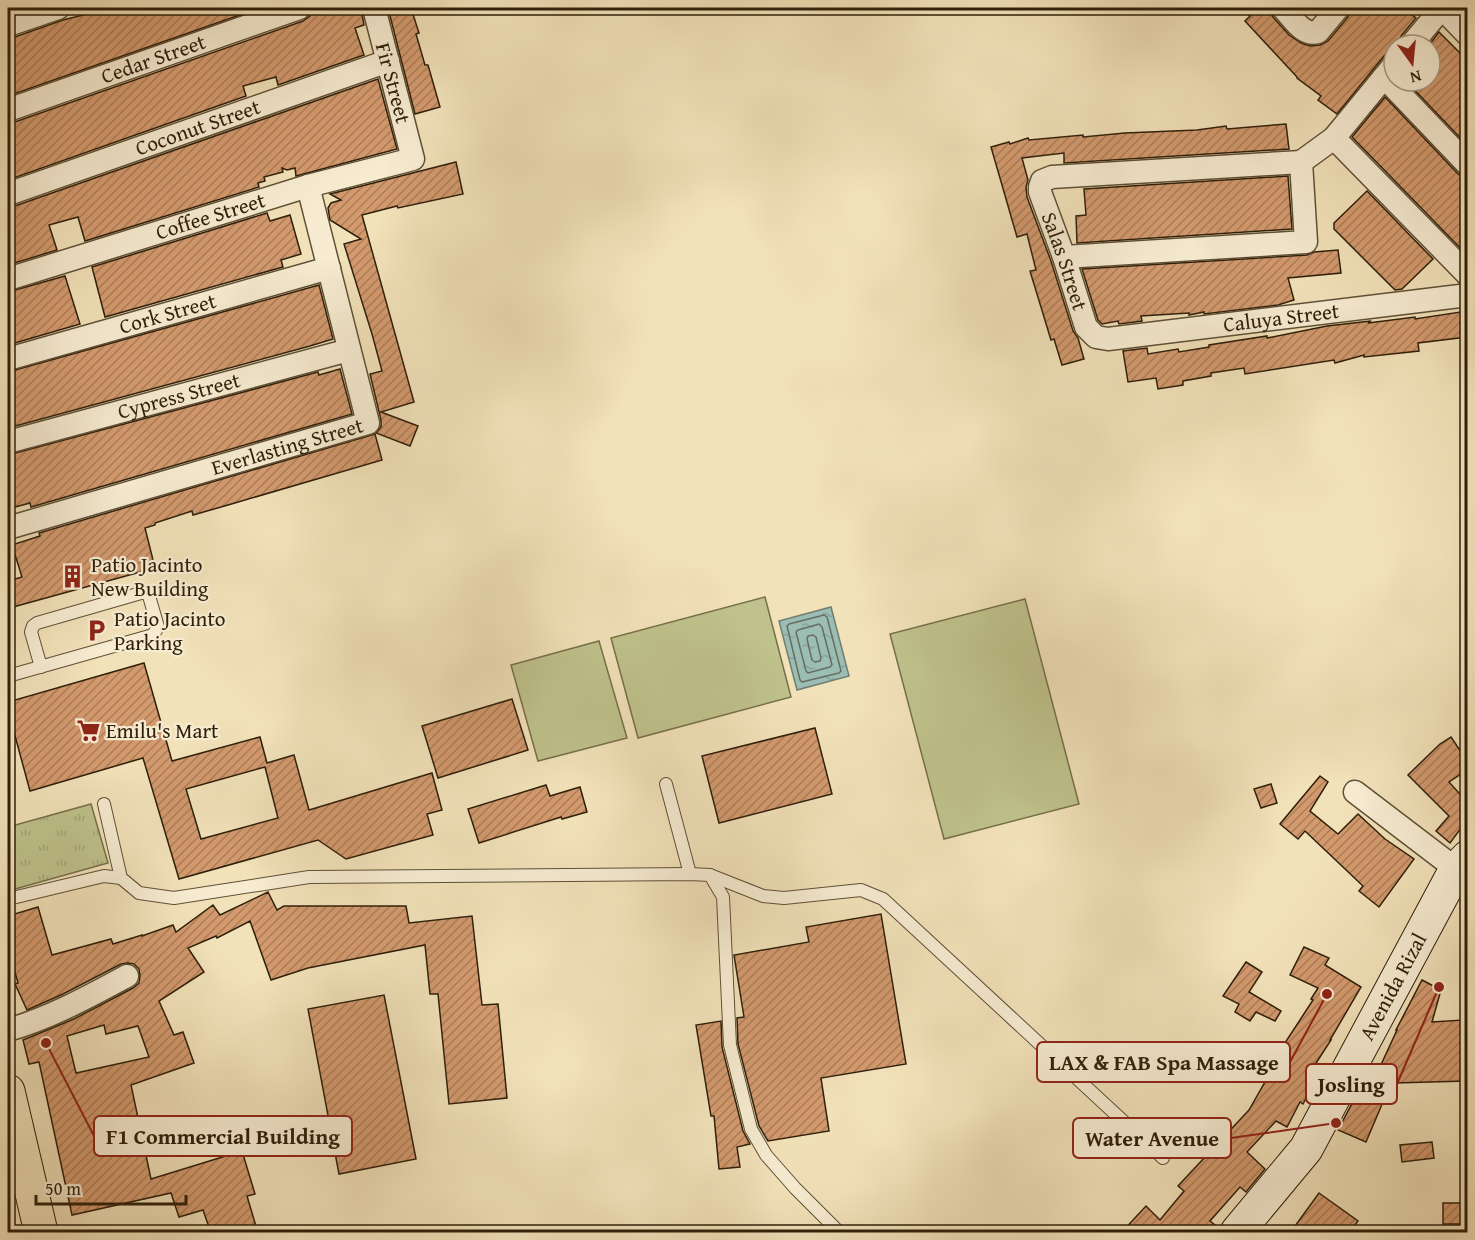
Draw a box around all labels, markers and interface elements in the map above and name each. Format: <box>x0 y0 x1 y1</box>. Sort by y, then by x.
street label: Cedar Street <box>97 26 210 91</box>
north arrow <box>1382 33 1442 93</box>
street label: Fir Street <box>368 39 419 127</box>
text: N <box>1407 65 1424 91</box>
street label: Coconut Street <box>131 91 265 163</box>
street label: Coffee Street <box>152 184 270 247</box>
street label: Salas Street <box>1034 207 1096 315</box>
street label: Cork Street <box>116 285 220 342</box>
street label: Caluya Street <box>1221 295 1341 340</box>
street label: Cypress Street <box>114 364 244 427</box>
street label: Everlasting Street <box>208 409 367 483</box>
place label: Patio Jacinto New Building <box>91 549 209 604</box>
building icon: Patio Jacinto New Building <box>60 564 86 590</box>
place label: Patio Jacinto Parking <box>114 603 226 658</box>
parking icon: Patio Jacinto Parking <box>83 618 109 644</box>
place label: Emilu's Mart <box>106 715 219 746</box>
supermarket icon: Emilu's Mart <box>75 718 101 744</box>
street label: Avenida Rizal <box>1351 927 1434 1046</box>
callout: LAX & FAB Spa Massage <box>1037 1042 1290 1082</box>
text: LAX & FAB Spa Massage <box>1049 1046 1279 1078</box>
callout: Josling <box>1306 1064 1397 1104</box>
text: Josling <box>1314 1068 1385 1100</box>
callout: F1 Commercial Building <box>94 1116 352 1156</box>
callout: Water Avenue <box>1073 1118 1231 1158</box>
text: F1 Commercial Building <box>106 1120 340 1152</box>
text: Water Avenue <box>1085 1122 1219 1154</box>
scale bar <box>36 1168 186 1206</box>
text: 50 m <box>45 1175 81 1202</box>

